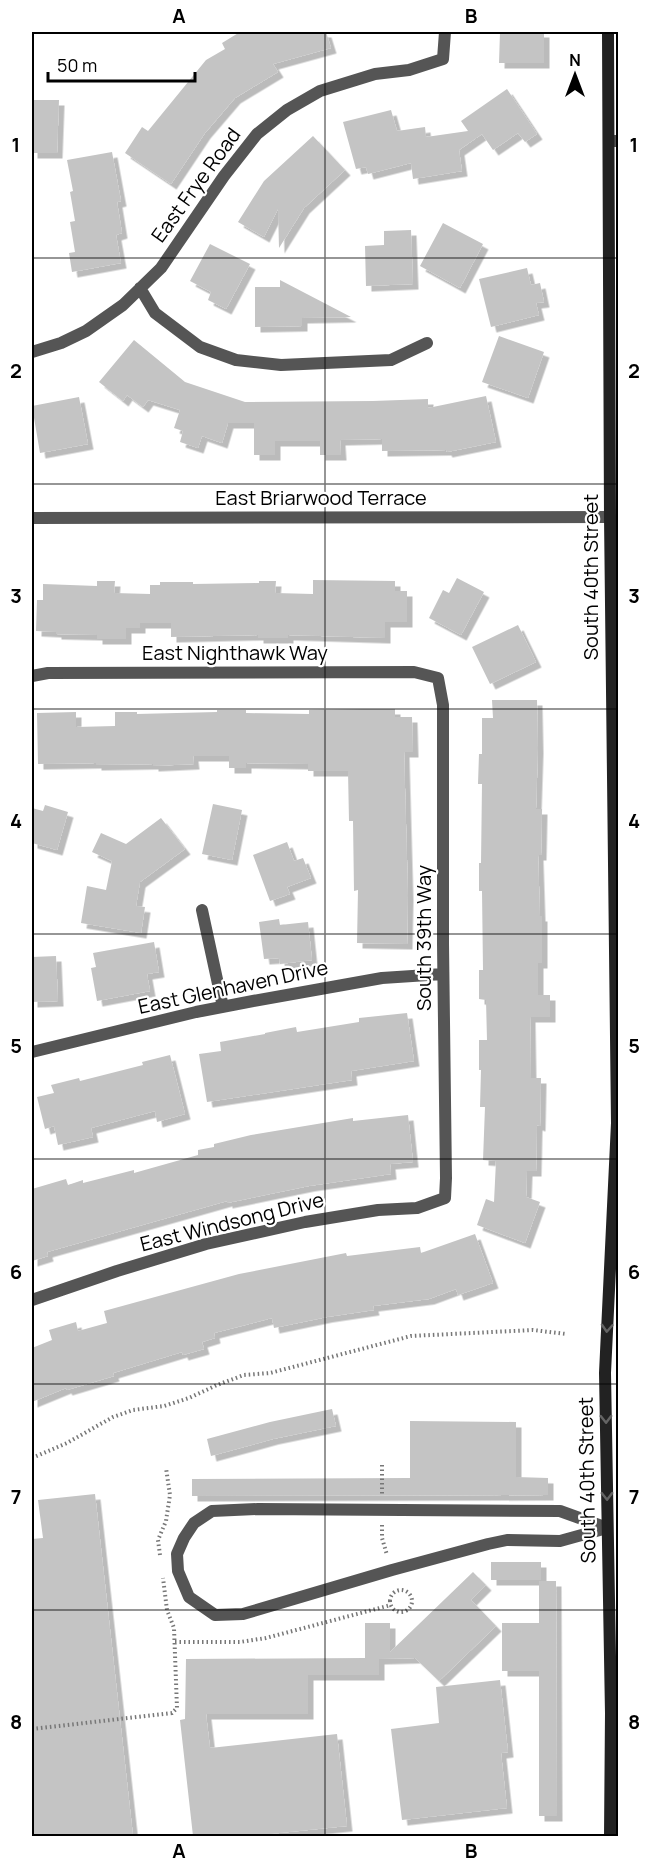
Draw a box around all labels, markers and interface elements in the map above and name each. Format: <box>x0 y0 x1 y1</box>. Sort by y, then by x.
text: A <box>172 2 186 29</box>
text: B <box>465 2 478 29</box>
scale bar <box>48 45 195 83</box>
north arrow <box>545 45 605 105</box>
text: N <box>569 49 581 71</box>
text: 50 m <box>57 53 97 77</box>
street label: East Frye Road <box>145 122 246 247</box>
text: 1 <box>12 131 20 158</box>
text: 1 <box>630 131 638 158</box>
text: 2 <box>10 357 22 384</box>
text: 2 <box>628 357 640 384</box>
street label: East Briarwood Terrace <box>215 484 427 511</box>
street label: South 40th Street <box>577 494 604 660</box>
text: 3 <box>10 582 22 609</box>
text: 3 <box>628 582 640 609</box>
street label: East Nighthawk Way <box>142 639 328 666</box>
text: 4 <box>10 807 22 834</box>
text: 4 <box>628 807 640 834</box>
street label: South 39th Way <box>410 864 437 1011</box>
street label: East Glenhaven Drive <box>135 953 330 1020</box>
text: 5 <box>10 1032 22 1059</box>
text: 5 <box>628 1032 640 1059</box>
street label: East Windsong Drive <box>137 1186 327 1257</box>
text: 6 <box>10 1258 22 1285</box>
text: 6 <box>628 1258 640 1285</box>
one-way arrow <box>601 1323 614 1332</box>
street label: South 40th Street <box>572 1397 601 1564</box>
one-way arrow <box>600 1414 612 1423</box>
text: 7 <box>11 1483 21 1510</box>
text: 7 <box>629 1483 639 1510</box>
one-way arrow <box>601 1492 613 1501</box>
text: 8 <box>10 1708 22 1735</box>
text: 8 <box>628 1708 640 1735</box>
text: A <box>172 1837 186 1864</box>
text: B <box>465 1837 478 1864</box>

